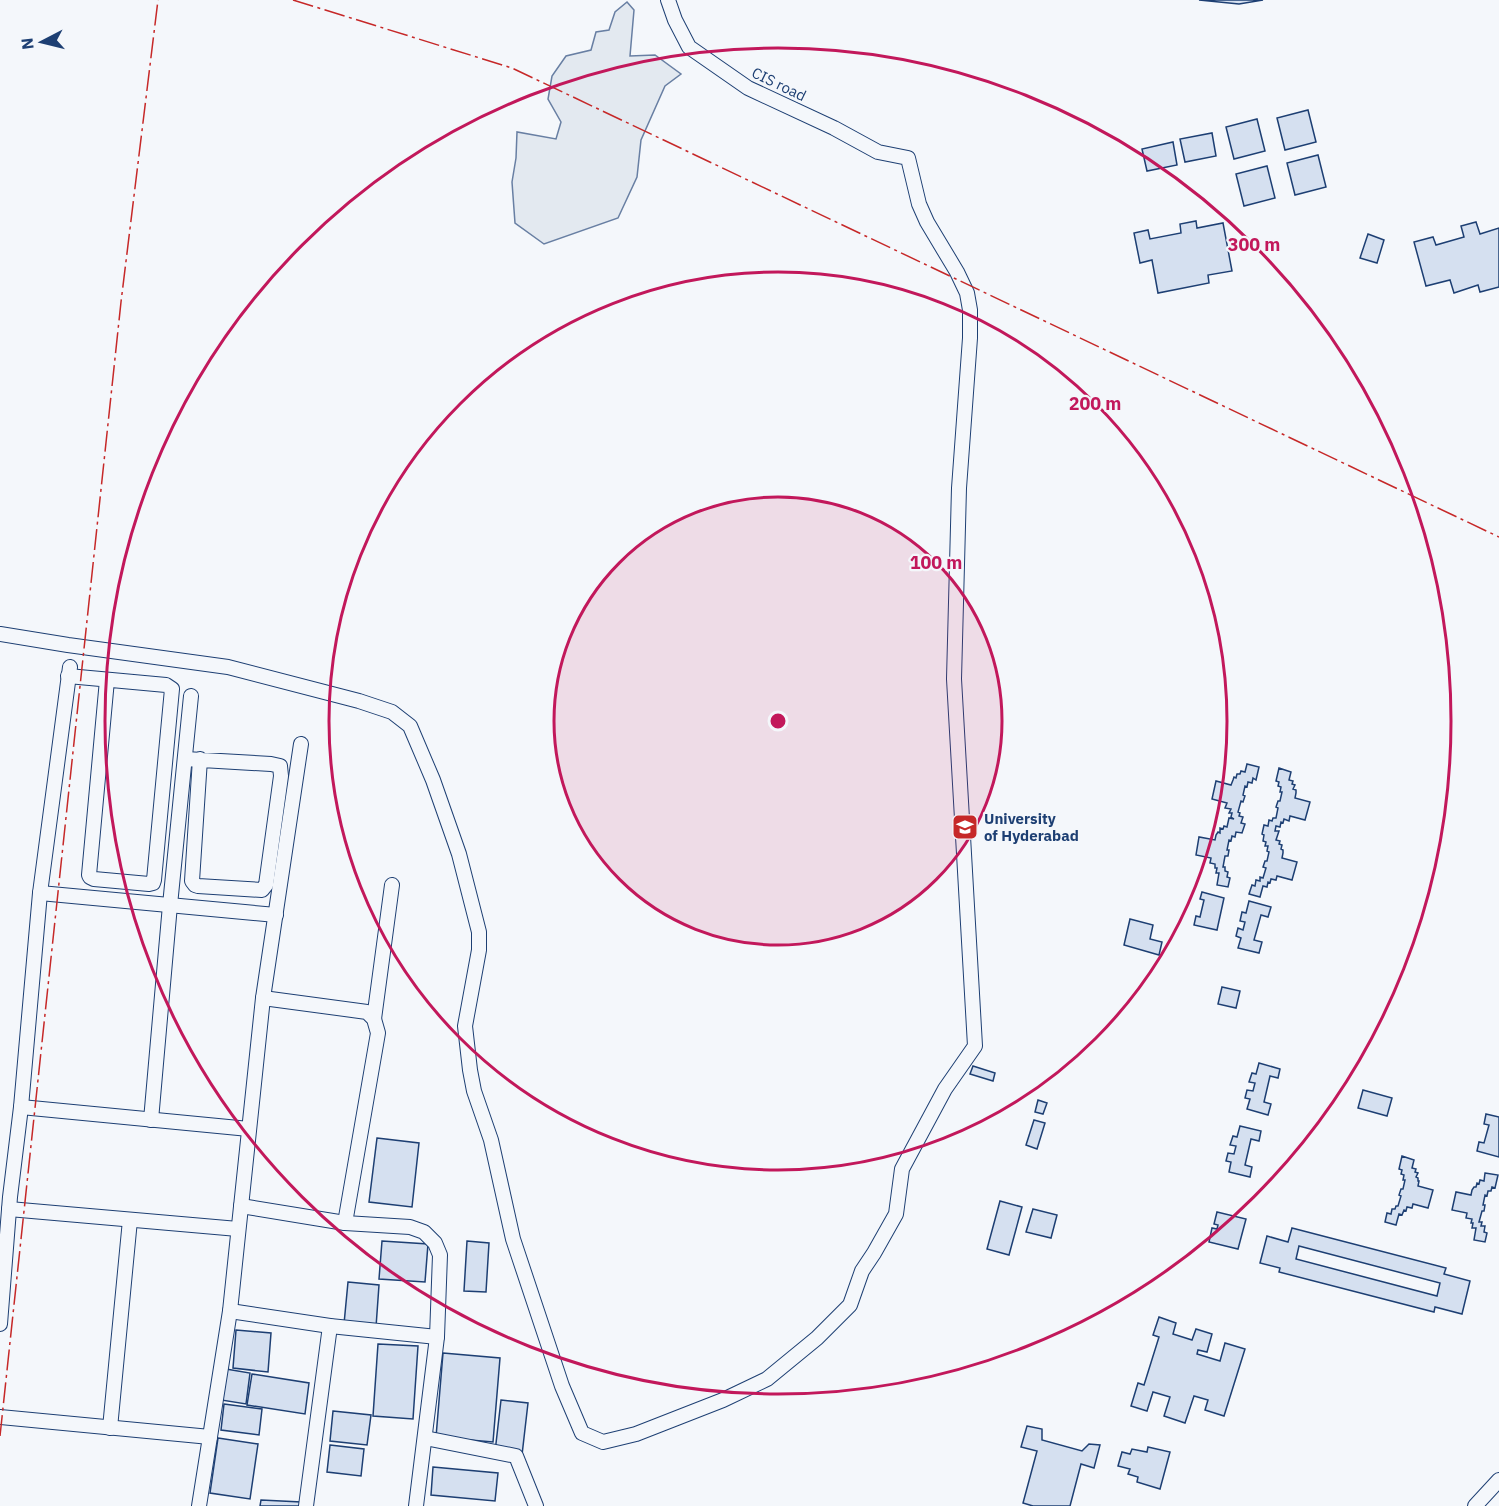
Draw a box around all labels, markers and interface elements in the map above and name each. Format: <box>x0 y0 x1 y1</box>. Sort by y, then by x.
north arrow <box>12 12 72 72</box>
text: N <box>16 37 38 51</box>
street label: CIS road <box>749 63 809 105</box>
text: 300 m <box>1228 233 1280 256</box>
text: 200 m <box>1069 392 1121 415</box>
text: 100 m <box>910 551 962 574</box>
centre of rings <box>768 711 788 731</box>
place label: University of Hyderabad <box>984 809 1079 845</box>
school or university icon: University of Hyderabad <box>950 812 980 842</box>

